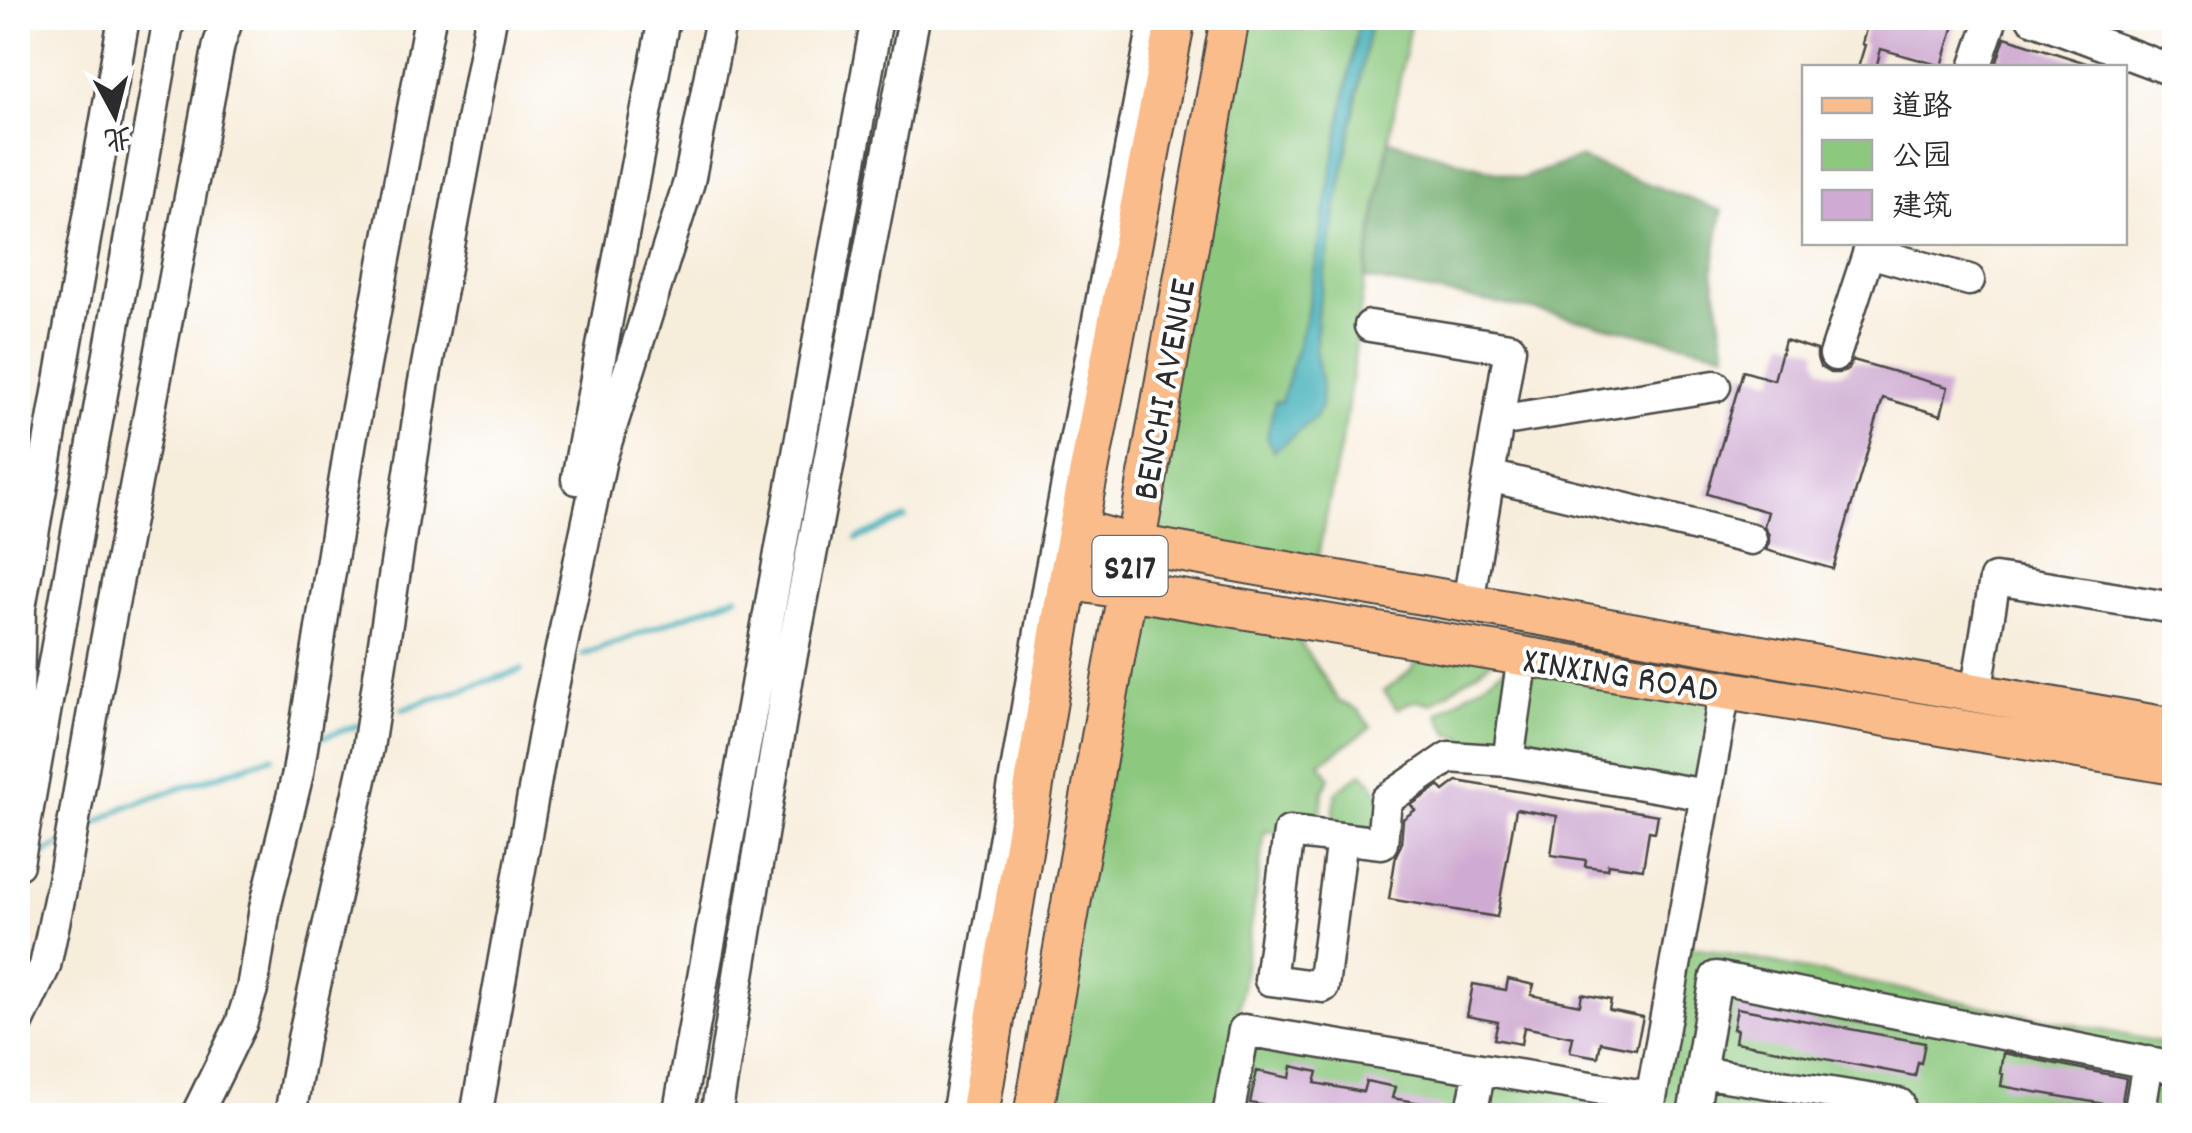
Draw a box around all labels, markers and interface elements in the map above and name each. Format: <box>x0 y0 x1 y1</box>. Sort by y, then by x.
north arrow <box>65 65 165 165</box>
legend <box>1802 65 2127 245</box>
text: 道路 <box>1892 88 1952 131</box>
text: 北 <box>101 113 134 156</box>
text: 公园 <box>1892 138 1952 181</box>
text: 建筑 <box>1892 188 1952 231</box>
street label: BENCHI AVENUE <box>1121 275 1214 505</box>
road number: S217 <box>1092 536 1168 596</box>
street label: XINXING ROAD <box>1519 636 1721 721</box>

